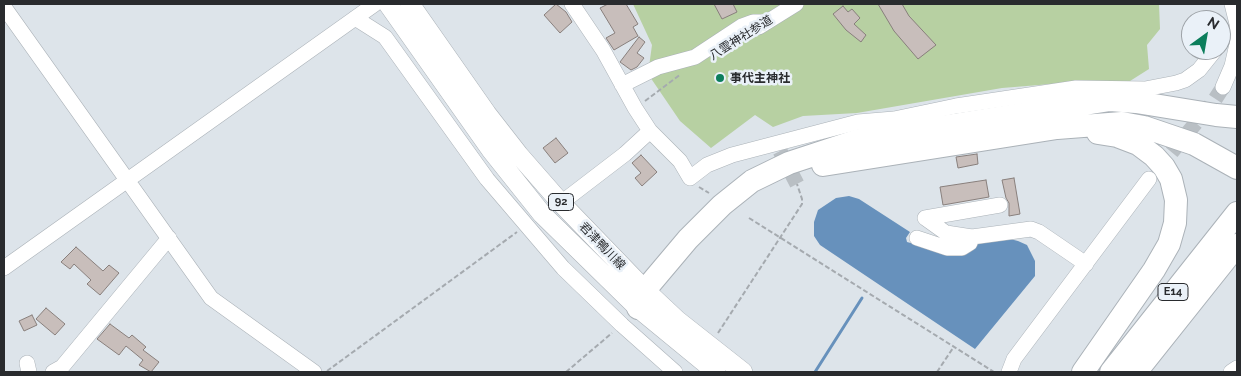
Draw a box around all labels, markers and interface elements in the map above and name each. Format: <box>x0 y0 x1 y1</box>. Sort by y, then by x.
north arrow <box>1181 10 1231 60</box>
street label: 八雲神社参道 <box>707 13 775 63</box>
text: N <box>1205 14 1222 33</box>
place label: 事代主神社 <box>730 71 790 85</box>
marker: 事代主神社 <box>714 72 726 84</box>
road number: 92 <box>548 193 574 210</box>
street label: 君津鴨川線 <box>576 219 628 273</box>
road number: E14 <box>1158 284 1188 300</box>

